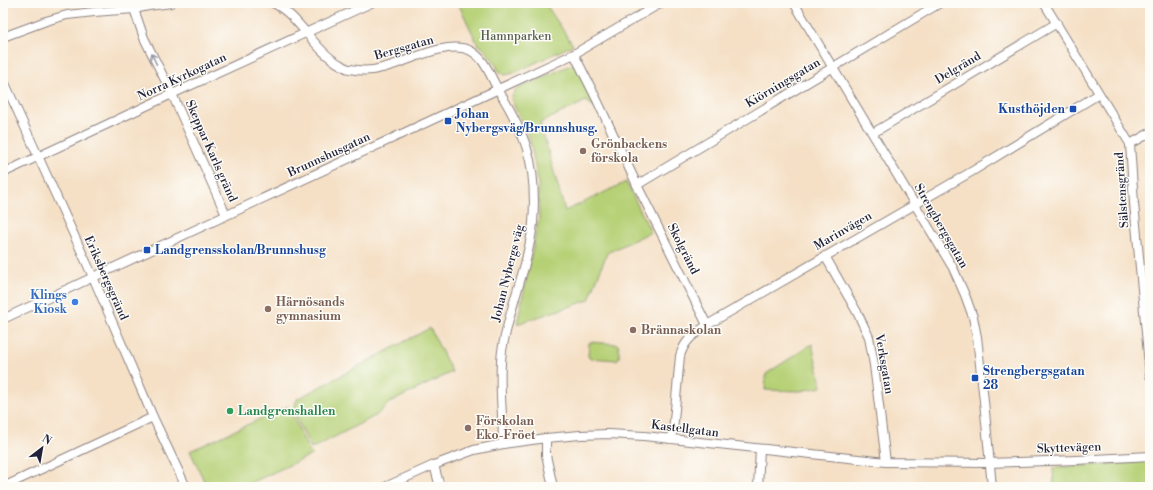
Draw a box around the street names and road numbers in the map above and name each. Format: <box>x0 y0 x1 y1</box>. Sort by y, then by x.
street label: Bergsgatan <box>372 32 435 64</box>
street label: Delgränd <box>932 48 984 87</box>
street label: Norra Kyrkogatan <box>135 50 229 104</box>
street label: Kiörningsgatan <box>743 55 823 111</box>
street label: Skeppar Karls gränd <box>182 98 240 204</box>
street label: Brunnshusgatan <box>284 129 373 181</box>
street label: Sälstensgränd <box>1112 151 1132 229</box>
street label: Strengbergsgatan <box>911 181 971 271</box>
street label: Marinvägen <box>811 208 875 254</box>
street label: Skolgränd <box>664 221 702 277</box>
street label: Johan Nybergs väg <box>488 222 528 324</box>
street label: Eriksbergsgränd <box>81 233 131 323</box>
street label: Verksgatan <box>871 332 897 395</box>
street label: Kastellgatan <box>650 417 720 441</box>
street label: Skyttevägen <box>1036 439 1102 457</box>

